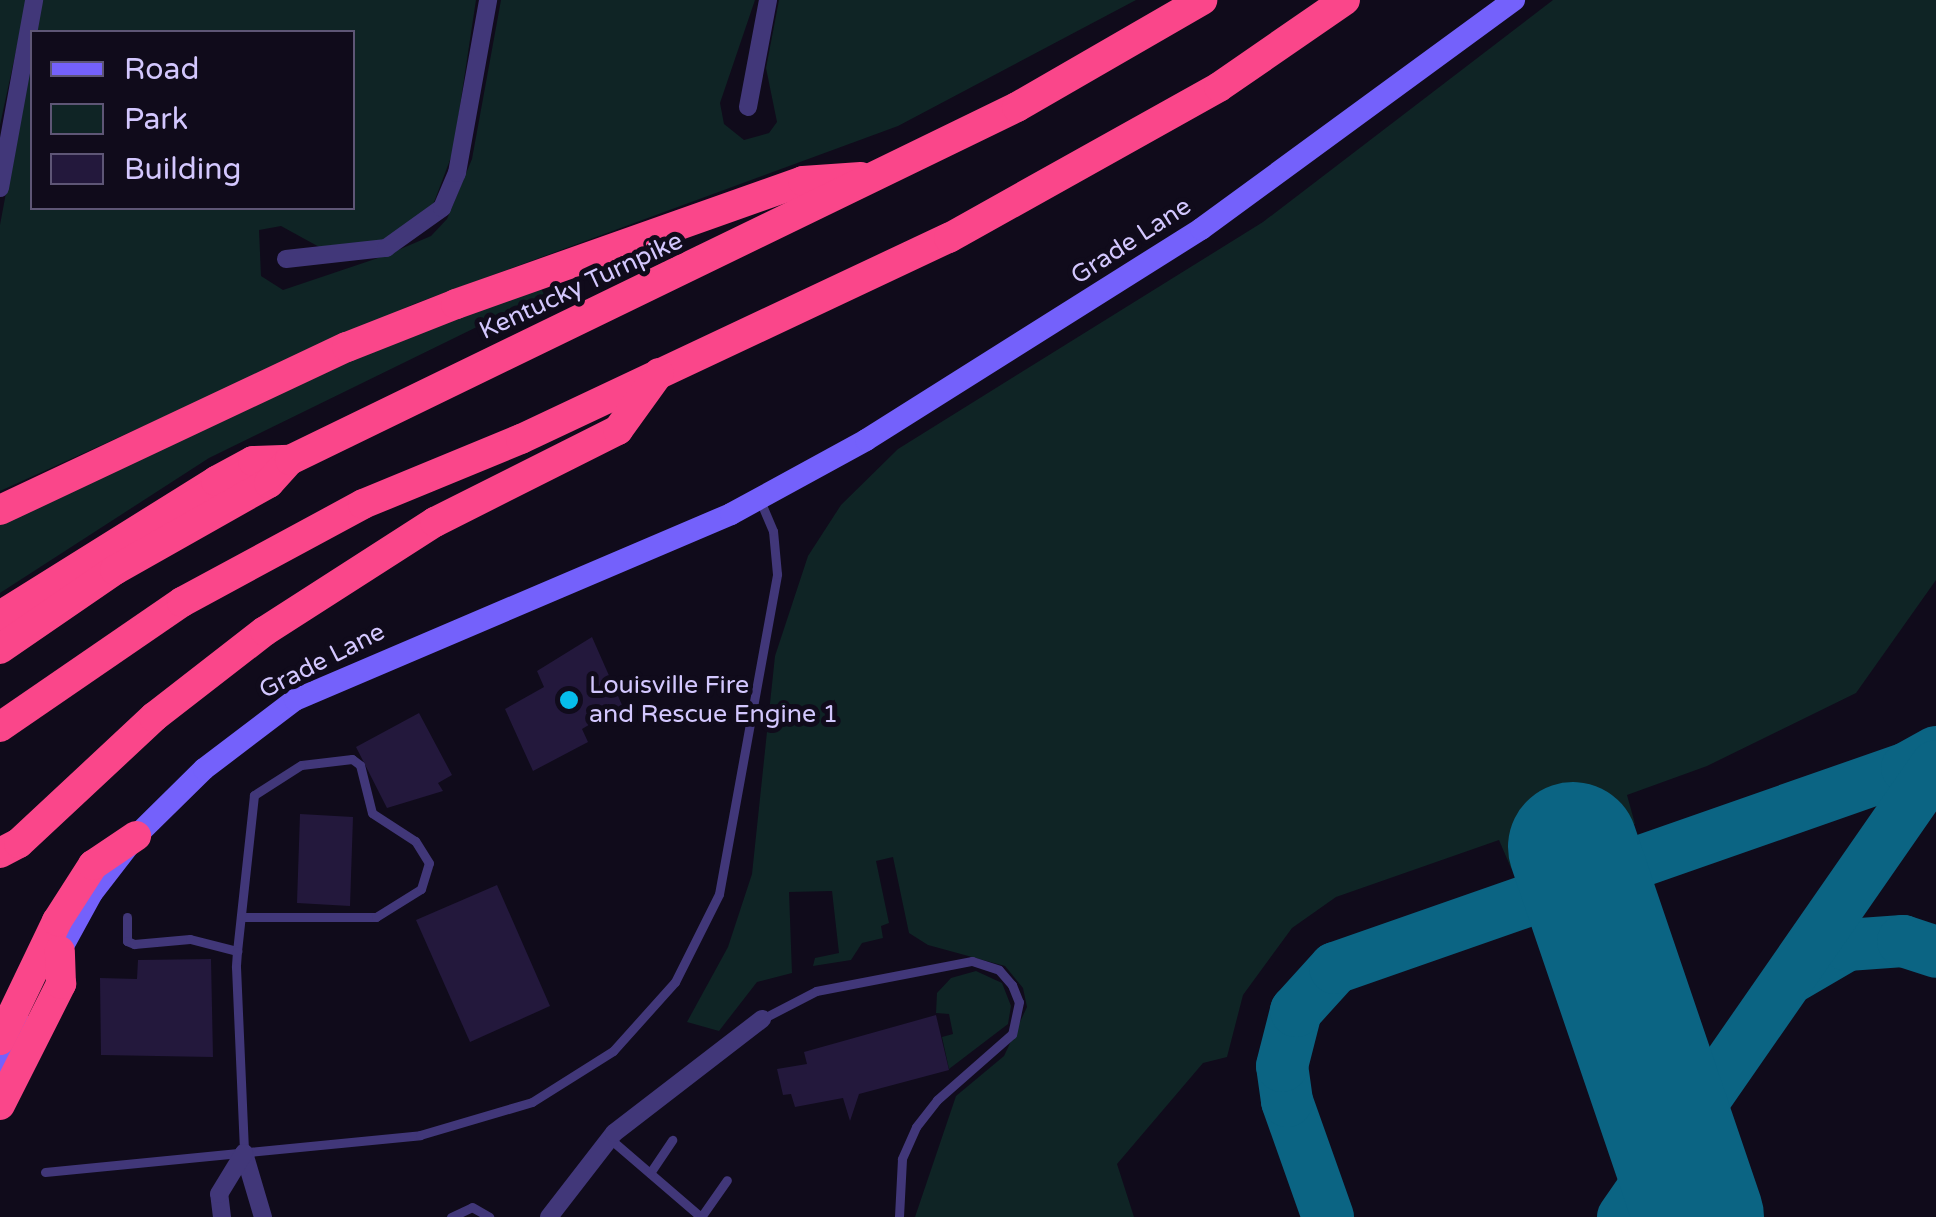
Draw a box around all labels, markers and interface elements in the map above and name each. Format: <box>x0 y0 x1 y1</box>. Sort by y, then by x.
legend <box>30 30 355 210</box>
text: Road <box>124 51 199 88</box>
text: Park <box>124 101 188 138</box>
text: Building <box>124 151 241 188</box>
street label: Grade Lane <box>1065 191 1197 291</box>
street label: Kentucky Turnpike <box>475 226 687 346</box>
street label: Grade Lane <box>254 617 390 705</box>
place label: Louisville Fire and Rescue Engine 1 <box>589 671 838 730</box>
marker: Louisville Fire and Rescue Engine 1 <box>558 689 580 711</box>

